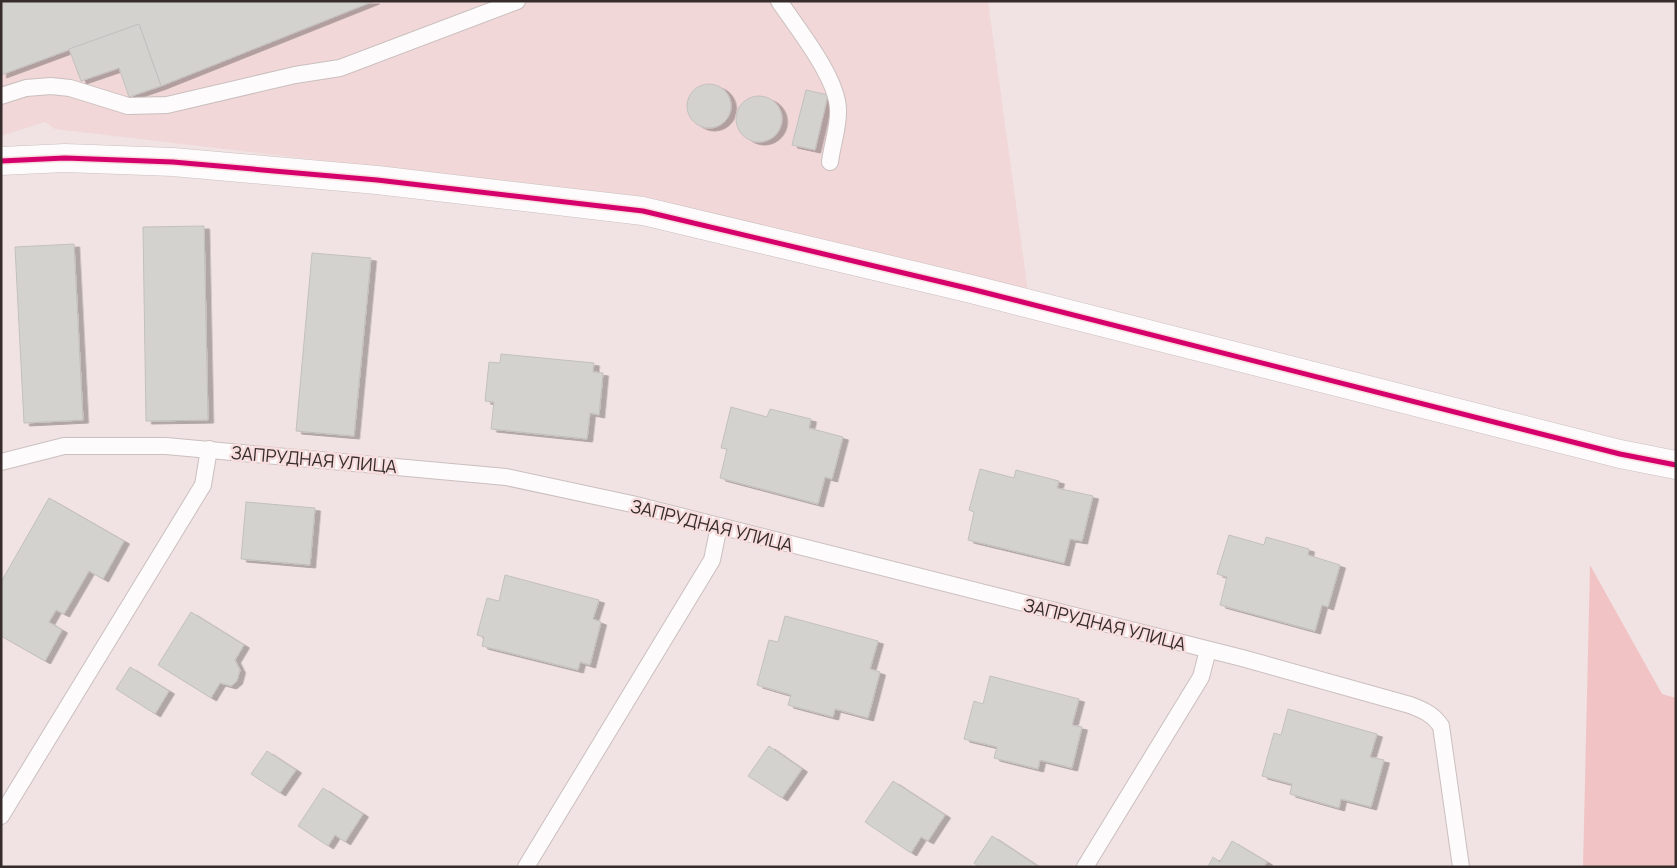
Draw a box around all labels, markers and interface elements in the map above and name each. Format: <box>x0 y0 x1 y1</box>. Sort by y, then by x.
street label: ЗАПРУДНАЯ УЛИЦА <box>230 440 399 478</box>
street label: ЗАПРУДНАЯ УЛИЦА <box>628 493 796 557</box>
street label: ЗАПРУДНАЯ УЛИЦА <box>1021 592 1189 656</box>

